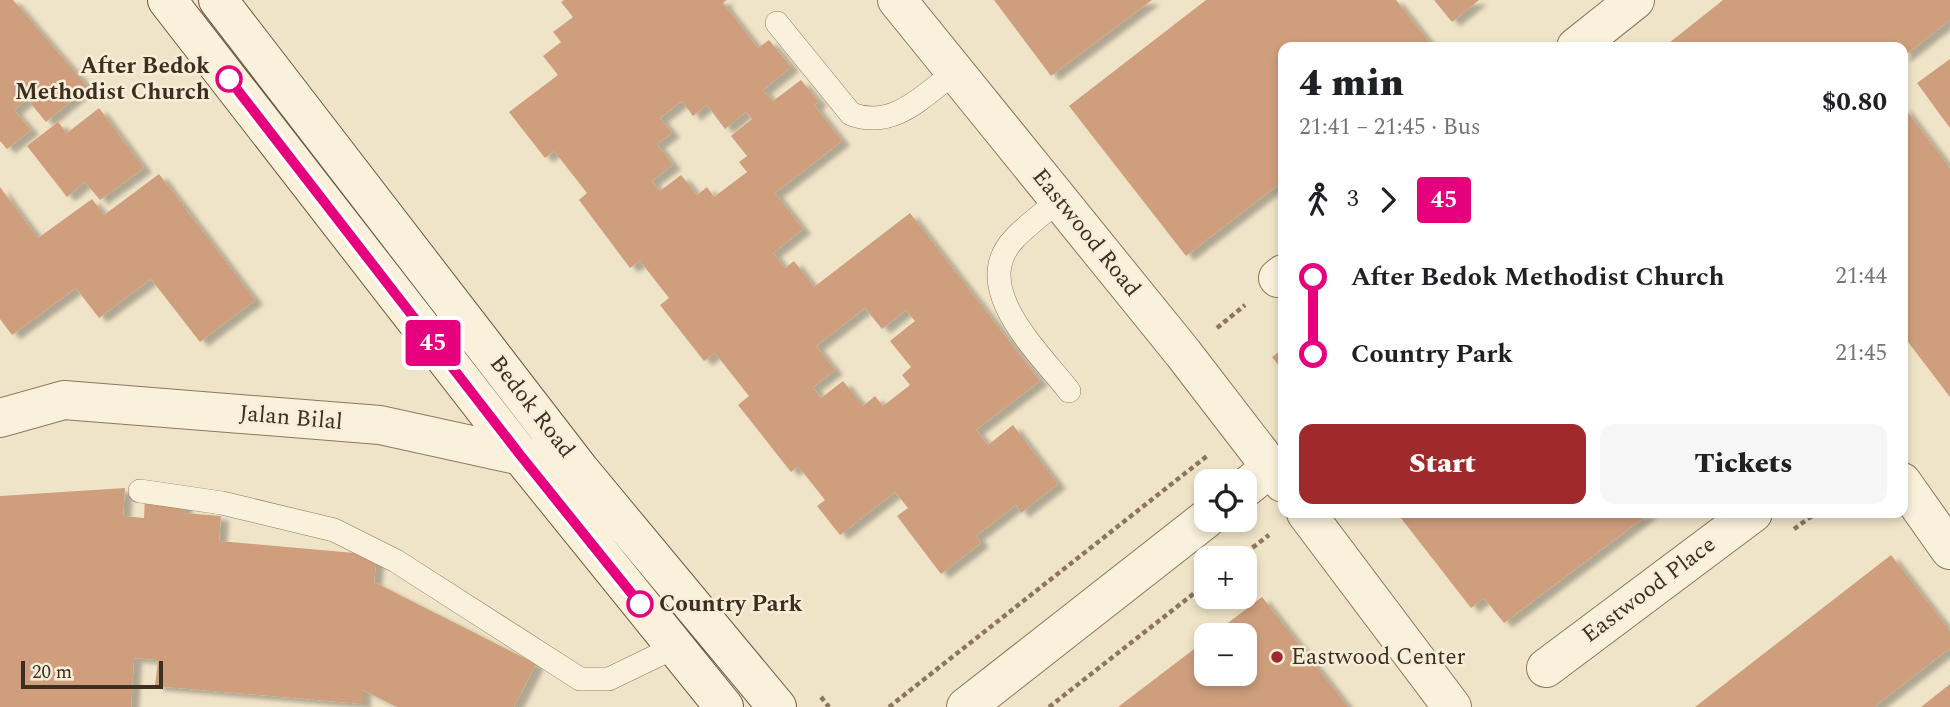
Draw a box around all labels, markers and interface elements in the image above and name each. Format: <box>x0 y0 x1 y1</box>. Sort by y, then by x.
place label: After Bedok Methodist Church <box>15 49 210 110</box>
text: 4 min <box>1299 55 1404 113</box>
marker: After Bedok Methodist Church <box>216 66 242 92</box>
text: $0.80 <box>1822 82 1887 122</box>
text: 21:41 – 21:45 · Bus <box>1299 110 1481 145</box>
street label: Eastwood Road <box>1023 161 1149 305</box>
icon: walk <box>1299 181 1337 219</box>
icon: forward <box>1369 181 1407 219</box>
text: 3 <box>1347 182 1359 217</box>
text: 45 <box>1431 182 1457 218</box>
text: After Bedok Methodist Church <box>1351 257 1725 297</box>
text: 21:44 <box>1835 259 1887 294</box>
line badge: 45 <box>402 320 464 366</box>
text: 45 <box>420 325 446 361</box>
text: Country Park <box>1351 334 1513 374</box>
text: 21:45 <box>1835 336 1887 371</box>
street label: Bedok Road <box>481 348 583 466</box>
street label: Jalan Bilal <box>238 396 344 440</box>
button: Start <box>1299 424 1586 504</box>
button: Tickets <box>1600 424 1887 504</box>
map controls <box>1194 469 1257 686</box>
button: locate <box>1194 469 1257 532</box>
street label: Eastwood Place <box>1575 528 1723 652</box>
button: + <box>1194 546 1257 609</box>
place label: Country Park <box>659 587 802 622</box>
marker: Country Park <box>627 591 653 617</box>
button: − <box>1194 623 1257 686</box>
place label: Eastwood Center <box>1291 640 1466 675</box>
marker: Eastwood Center <box>1269 649 1285 665</box>
scale bar <box>21 658 163 690</box>
text: 20 m <box>32 658 72 687</box>

